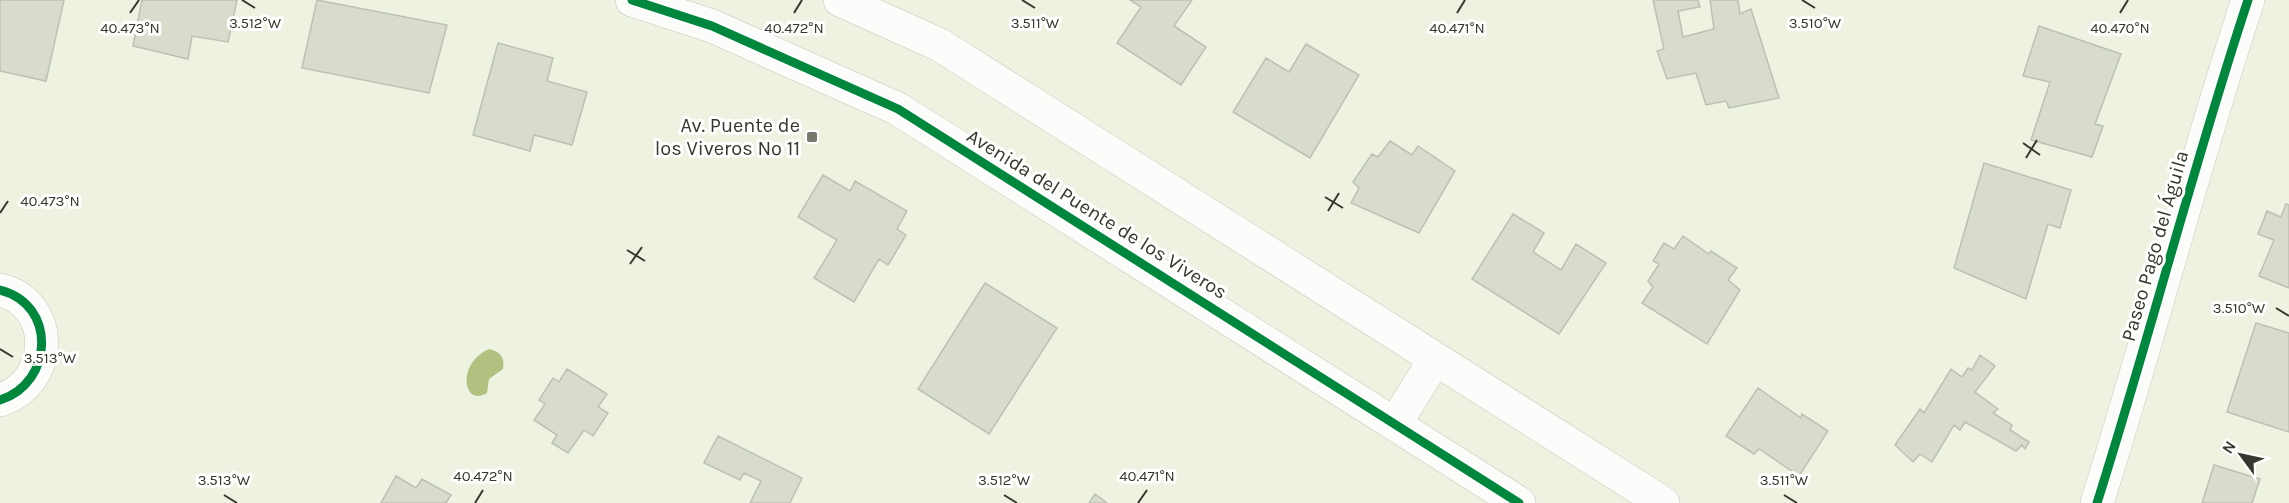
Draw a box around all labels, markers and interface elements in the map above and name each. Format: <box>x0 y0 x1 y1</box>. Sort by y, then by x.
text: 3.512°W <box>229 14 282 32</box>
text: 3.511°W <box>1011 14 1060 32</box>
text: 3.510°W <box>1789 14 1842 32</box>
text: 40.473°N <box>100 19 160 37</box>
text: 40.472°N <box>764 19 824 37</box>
text: 40.471°N <box>1429 19 1485 37</box>
text: 40.470°N <box>2090 19 2150 37</box>
place label: Av. Puente de los Viveros Nº 11 <box>655 114 800 160</box>
street label: Avenida del Puente de los Viveros <box>963 124 1231 304</box>
marker: Av. Puente de los Viveros Nº 11 <box>805 130 819 144</box>
street label: Paseo Pago del Águila <box>2116 148 2193 344</box>
text: 40.473°N <box>20 192 80 210</box>
text: 3.510°W <box>2213 299 2266 317</box>
text: 3.513°W <box>24 349 77 367</box>
north arrow <box>2211 425 2271 485</box>
text: N <box>2218 437 2240 457</box>
text: 40.472°N <box>453 467 513 485</box>
text: 40.471°N <box>1119 467 1175 485</box>
text: 3.513°W <box>198 471 251 489</box>
text: 3.512°W <box>978 471 1031 489</box>
text: 3.511°W <box>1760 471 1809 489</box>

